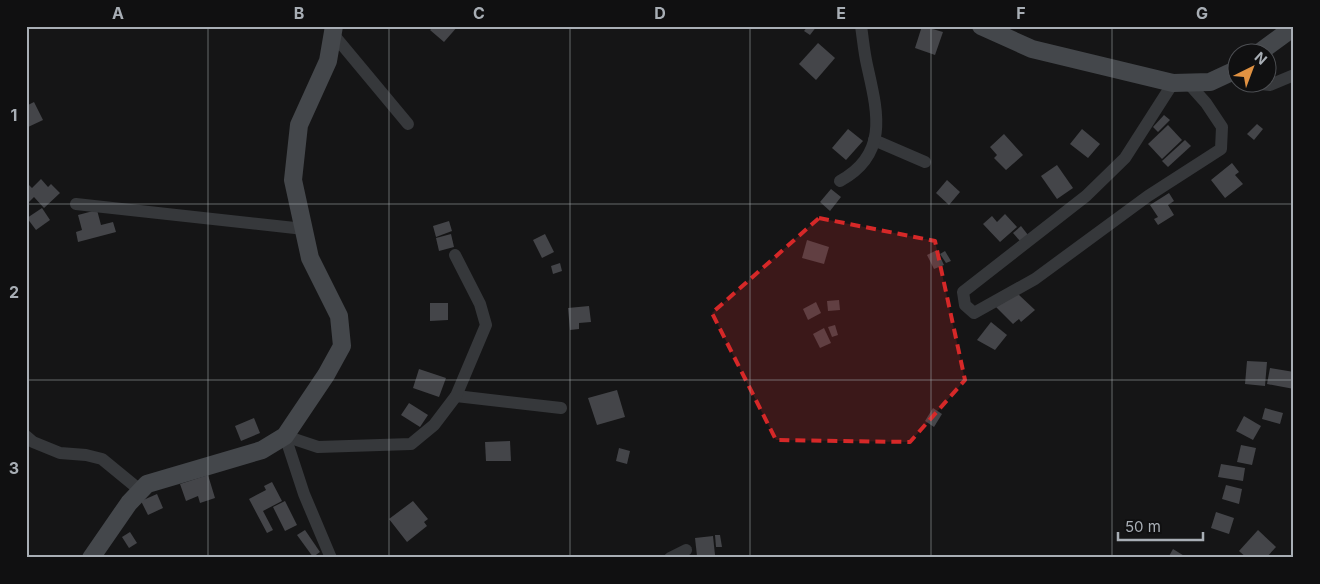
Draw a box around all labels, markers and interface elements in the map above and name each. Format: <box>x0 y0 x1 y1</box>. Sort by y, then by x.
text: A <box>112 3 124 23</box>
text: B <box>294 3 304 23</box>
text: C <box>473 3 485 23</box>
text: D <box>654 3 666 23</box>
text: E <box>836 3 846 23</box>
text: F <box>1016 3 1026 23</box>
text: G <box>1196 3 1208 23</box>
north arrow <box>1228 42 1278 92</box>
text: N <box>1251 48 1271 68</box>
text: 1 <box>11 105 17 125</box>
text: 2 <box>9 282 19 302</box>
text: 3 <box>9 458 19 478</box>
scale bar <box>1118 509 1202 541</box>
text: 50 m <box>1125 517 1161 536</box>

